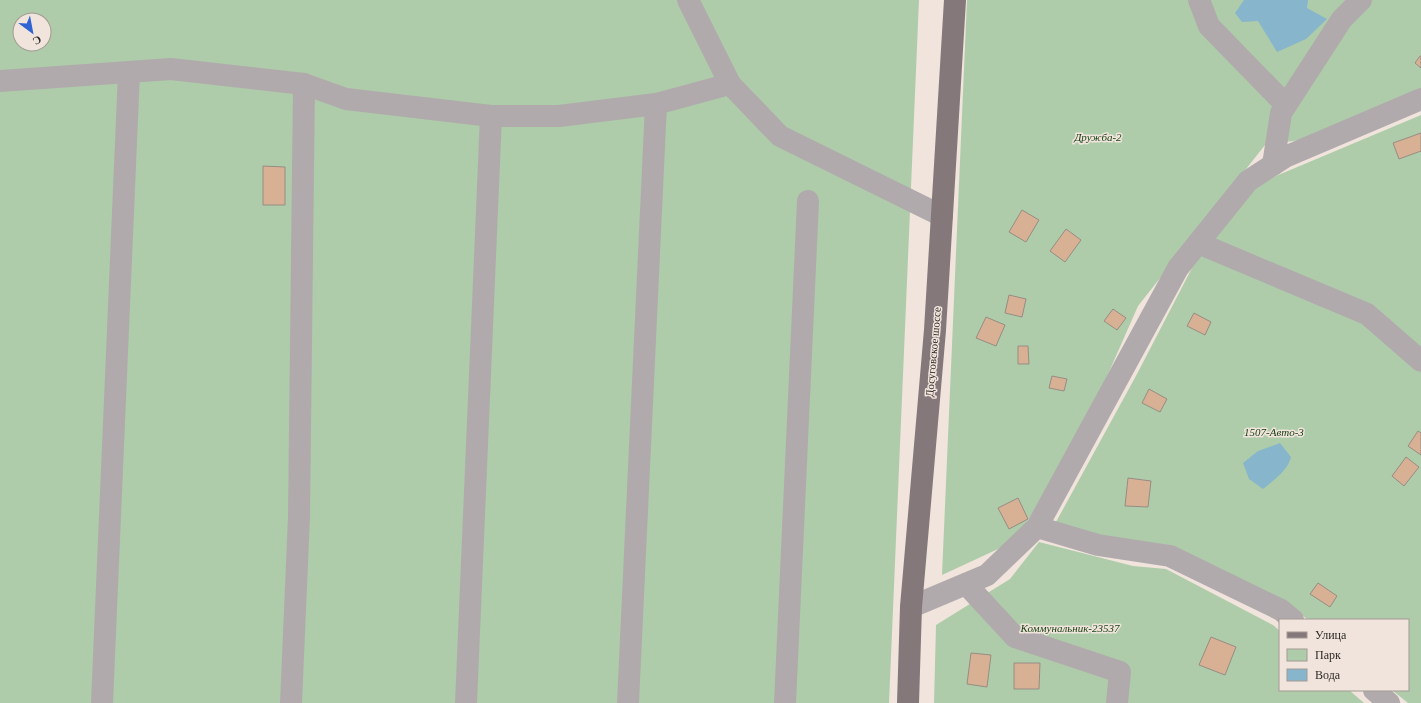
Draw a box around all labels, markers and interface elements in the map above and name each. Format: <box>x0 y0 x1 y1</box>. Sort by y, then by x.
north arrow <box>12 12 52 52</box>
text: С <box>31 33 44 48</box>
park label: Дружба-2 <box>1073 131 1122 143</box>
street label: Досуговское шоссе <box>923 306 943 398</box>
park label: 1507-Авто-3 <box>1244 426 1304 438</box>
legend <box>1279 619 1409 691</box>
park label: Коммунальник-23537 <box>1020 622 1120 634</box>
text: Улица <box>1315 628 1347 642</box>
text: Парк <box>1315 648 1341 662</box>
text: Вода <box>1315 668 1341 682</box>

